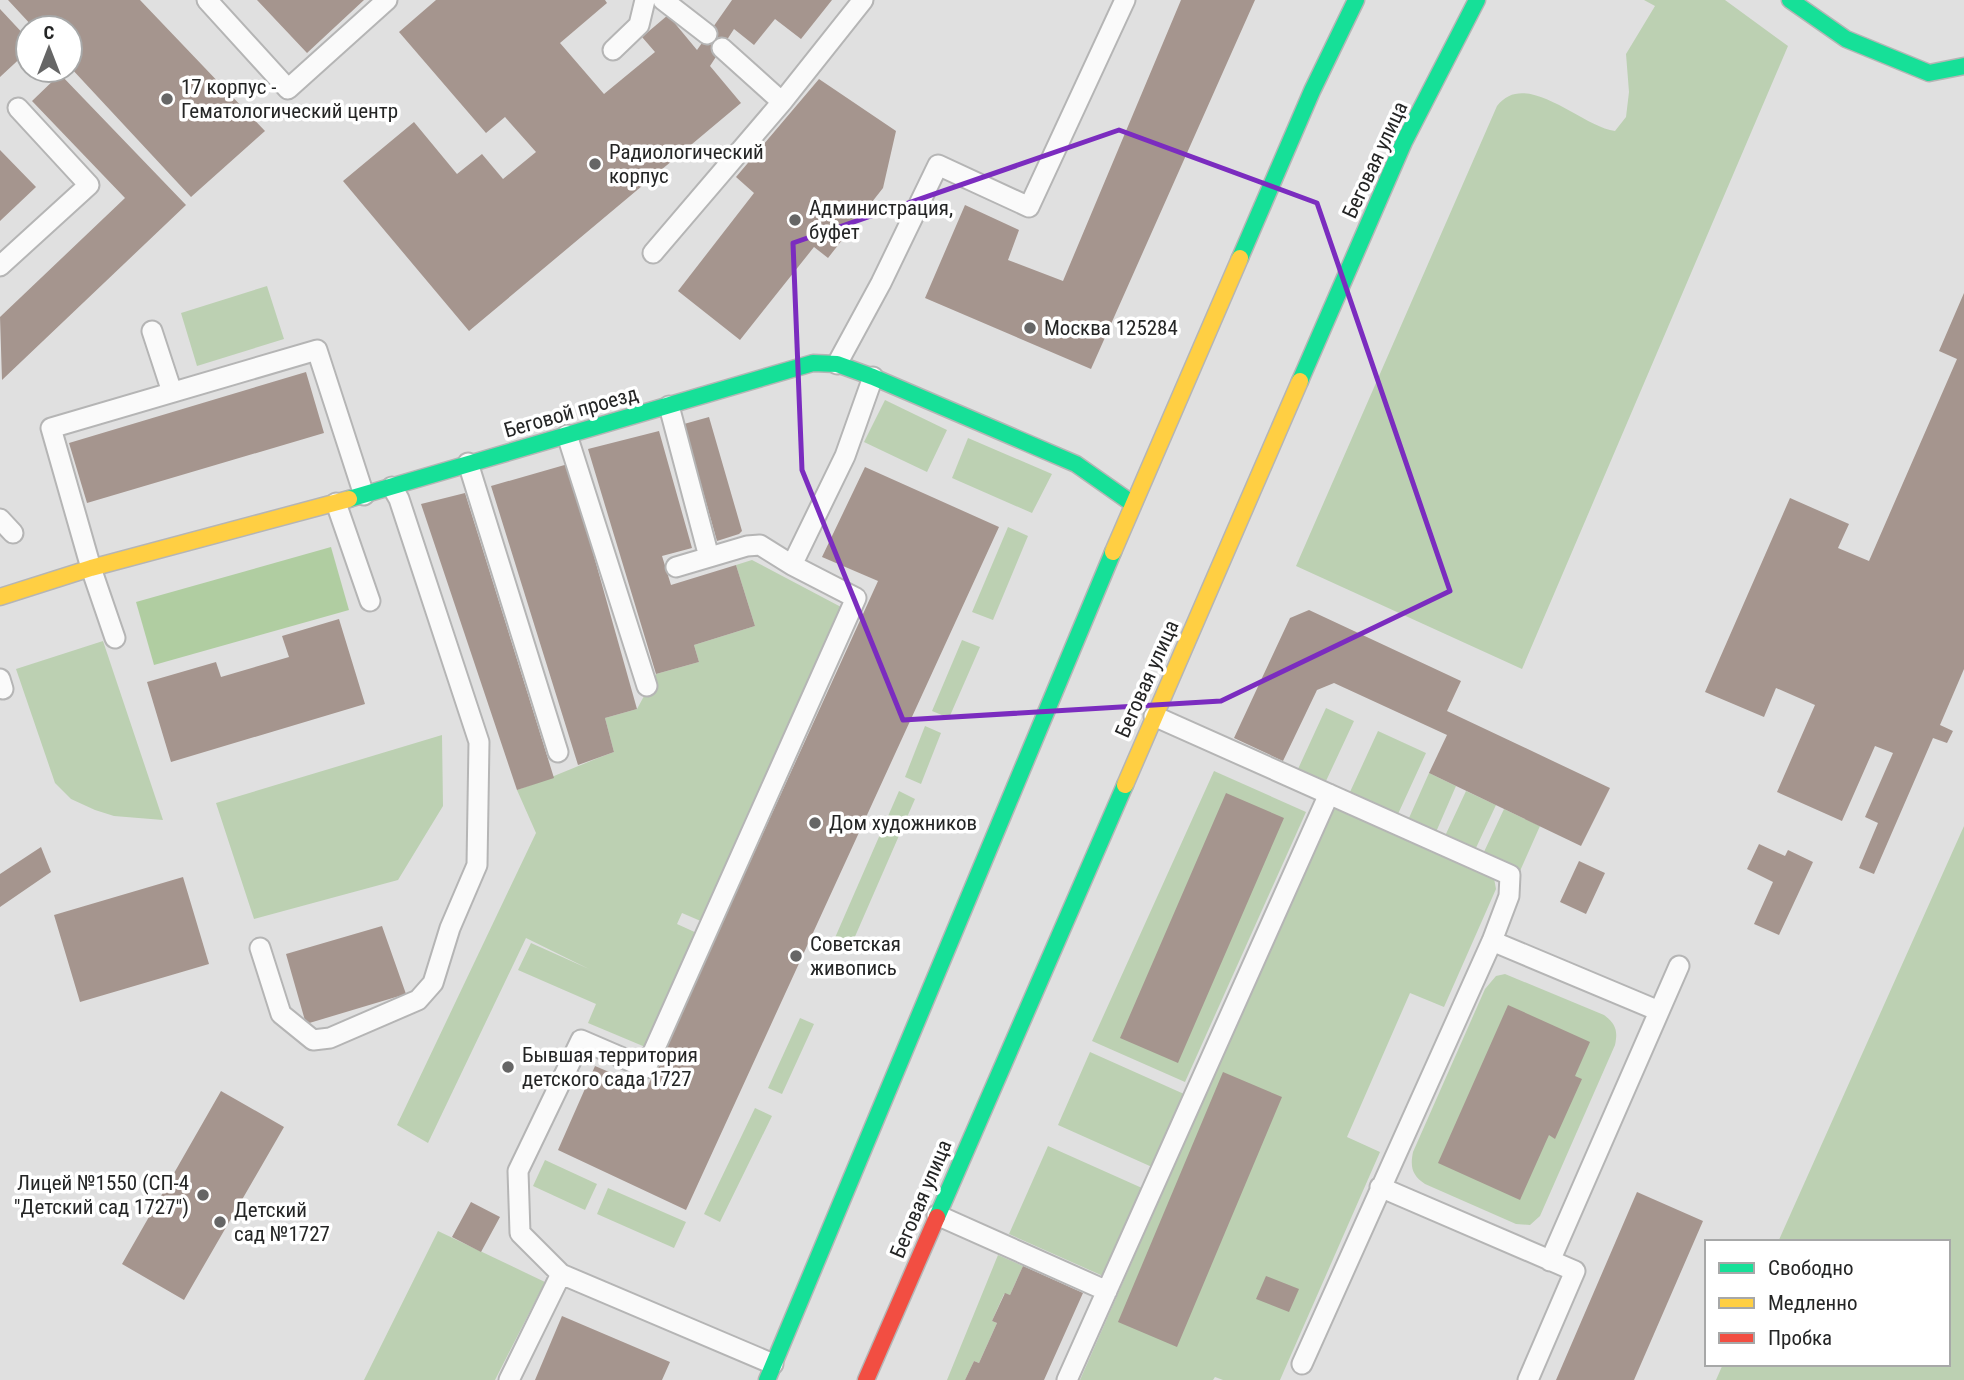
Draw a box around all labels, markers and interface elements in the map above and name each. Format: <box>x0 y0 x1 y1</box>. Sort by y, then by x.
north arrow <box>14 14 84 84</box>
text: С <box>44 21 55 44</box>
place label: 17 корпус - Гематологический центр <box>181 75 398 123</box>
marker: 17 корпус - Гематологический центр <box>159 91 175 107</box>
street label: Беговая улица <box>1338 98 1412 222</box>
place label: Радиологический корпус <box>609 140 764 188</box>
marker: Радиологический корпус <box>587 156 603 172</box>
place label: Администрация, буфет <box>809 196 953 244</box>
marker: Администрация, буфет <box>787 212 803 228</box>
place label: Москва 125284 <box>1044 316 1178 340</box>
marker: Москва 125284 <box>1022 320 1038 336</box>
street label: Беговой проезд <box>501 381 641 443</box>
street label: Беговая улица <box>1110 617 1184 741</box>
place label: Дом художников <box>829 811 977 835</box>
marker: Дом художников <box>807 815 823 831</box>
place label: Советская живопись <box>810 932 901 980</box>
marker: Советская живопись <box>788 948 804 964</box>
place label: Бывшая территория детского сада 1727 <box>522 1043 698 1091</box>
marker: Бывшая территория детского сада 1727 <box>500 1059 516 1075</box>
street label: Беговая улица <box>885 1136 957 1262</box>
place label: Лицей №1550 (СП-4 "Детский сад 1727") <box>14 1171 189 1219</box>
marker: Лицей №1550 (СП-4 "Детский сад 1727") <box>195 1187 211 1203</box>
place label: Детский сад №1727 <box>234 1198 330 1246</box>
marker: Детский сад №1727 <box>212 1214 228 1230</box>
legend <box>1705 1240 1950 1366</box>
text: Свободно <box>1768 1256 1854 1280</box>
text: Медленно <box>1768 1291 1857 1315</box>
text: Пробка <box>1768 1326 1832 1350</box>

